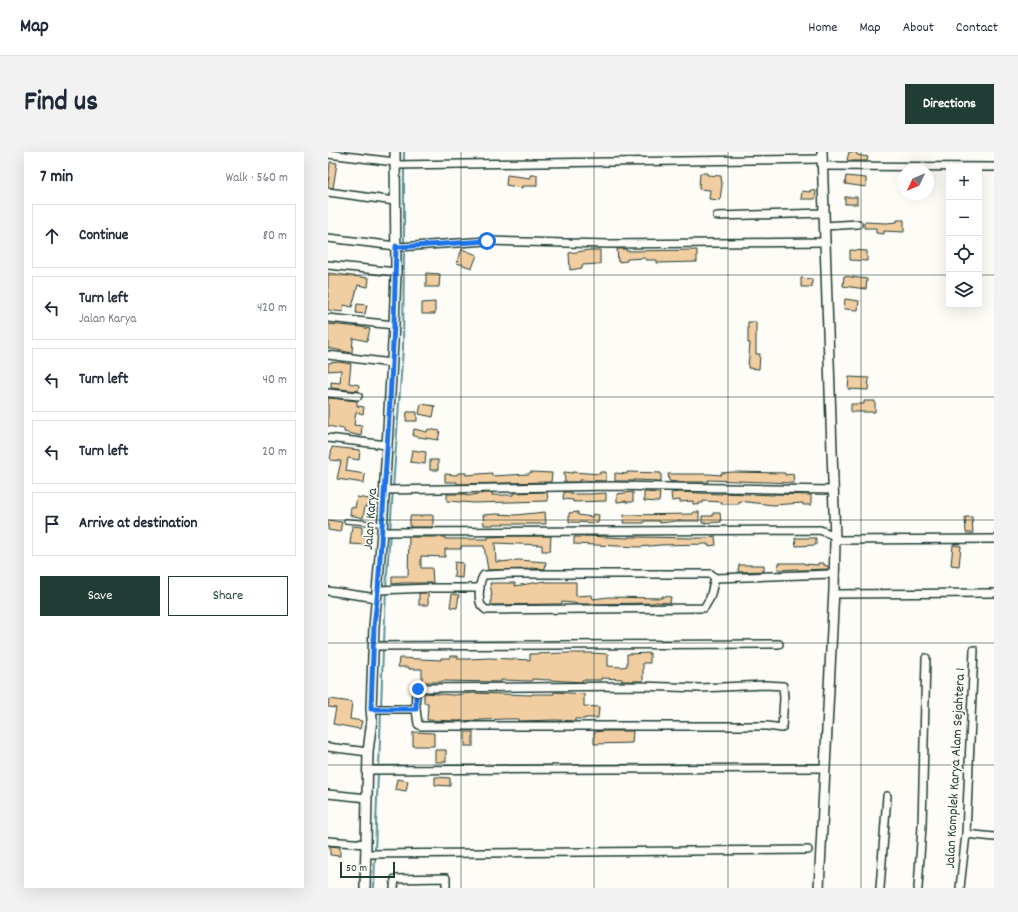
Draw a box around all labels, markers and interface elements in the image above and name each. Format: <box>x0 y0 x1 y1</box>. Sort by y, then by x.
text: Map <box>20 14 49 41</box>
text: Home <box>808 18 837 38</box>
text: Map <box>859 18 881 38</box>
text: About <box>903 18 934 38</box>
text: Contact <box>956 18 998 38</box>
text: Find us <box>24 84 98 124</box>
button: Directions <box>905 84 994 124</box>
north arrow <box>898 164 934 200</box>
map controls <box>946 164 982 308</box>
button: + <box>946 164 982 200</box>
text: 7 min <box>40 166 73 190</box>
text: Walk · 560 m <box>226 169 288 188</box>
button: − <box>946 200 982 236</box>
icon: ahead <box>41 225 63 247</box>
text: Continue <box>79 225 128 247</box>
text: 80 m <box>263 227 287 246</box>
route start <box>478 232 496 250</box>
button: locate <box>946 236 982 272</box>
button: layers <box>946 272 982 308</box>
text: Turn left <box>79 288 128 310</box>
icon: left <box>41 297 63 319</box>
text: 420 m <box>257 299 287 318</box>
text: Jalan Karya <box>79 310 136 329</box>
icon: left <box>41 369 63 391</box>
text: Turn left <box>79 369 128 391</box>
text: 40 m <box>263 371 287 390</box>
icon: left <box>41 441 63 463</box>
text: Turn left <box>79 441 128 463</box>
text: 20 m <box>262 443 287 462</box>
street label: Jalan Karya <box>359 487 383 551</box>
icon: arrive <box>41 513 63 535</box>
text: Arrive at destination <box>79 513 197 535</box>
button: Save <box>40 576 160 616</box>
button: Share <box>168 576 288 616</box>
street label: Jalan Komplek Karya Alam Sejahtera 1 <box>941 667 971 869</box>
route end <box>409 680 427 698</box>
scale bar <box>340 860 395 879</box>
text: 50 m <box>346 861 367 877</box>

